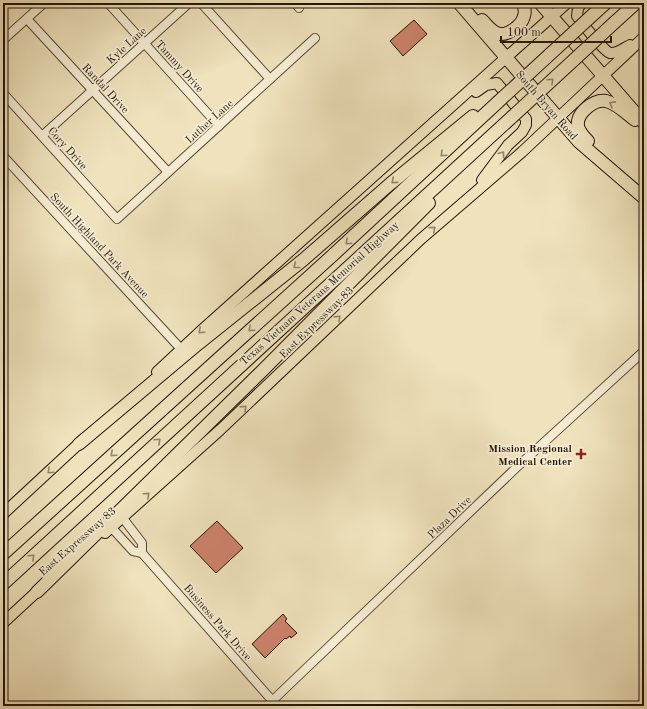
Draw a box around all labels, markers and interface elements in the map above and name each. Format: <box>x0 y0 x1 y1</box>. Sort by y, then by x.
scale bar <box>501 18 611 44</box>
street label: Kyle Lane <box>105 26 149 67</box>
text: 100 m <box>507 27 541 39</box>
street label: Tammy Drive <box>153 39 205 95</box>
street label: Randal Drive <box>79 62 130 116</box>
street label: South Bryan Road <box>513 69 579 143</box>
one-way arrow <box>546 78 554 86</box>
street label: Luther Lane <box>184 98 236 146</box>
one-way arrow <box>609 102 616 109</box>
street label: Cory Drive <box>45 126 89 172</box>
one-way arrow <box>440 149 448 156</box>
one-way arrow <box>497 152 504 159</box>
one-way arrow <box>391 176 398 183</box>
street label: South Highland Park Avenue <box>48 192 150 300</box>
street label: Texas Vietnam Veterans Memorial Highway <box>238 220 402 368</box>
one-way arrow <box>428 227 435 234</box>
one-way arrow <box>345 237 352 244</box>
one-way arrow <box>293 261 300 268</box>
street label: East Expressway 83 <box>278 285 356 361</box>
one-way arrow <box>333 315 341 323</box>
one-way arrow <box>248 325 256 332</box>
one-way arrow <box>198 326 206 334</box>
one-way arrow <box>239 405 247 413</box>
one-way arrow <box>154 439 161 446</box>
place label: Mission Regional Medical Center <box>488 444 573 468</box>
marker: Mission Regional Medical Center <box>575 448 587 460</box>
one-way arrow <box>110 449 118 457</box>
one-way arrow <box>47 466 55 474</box>
one-way arrow <box>143 493 150 500</box>
street label: Plaza Drive <box>426 495 474 541</box>
street label: East Expressway 83 <box>37 506 119 578</box>
one-way arrow <box>27 554 35 562</box>
street label: Business Park Drive <box>181 583 253 663</box>

